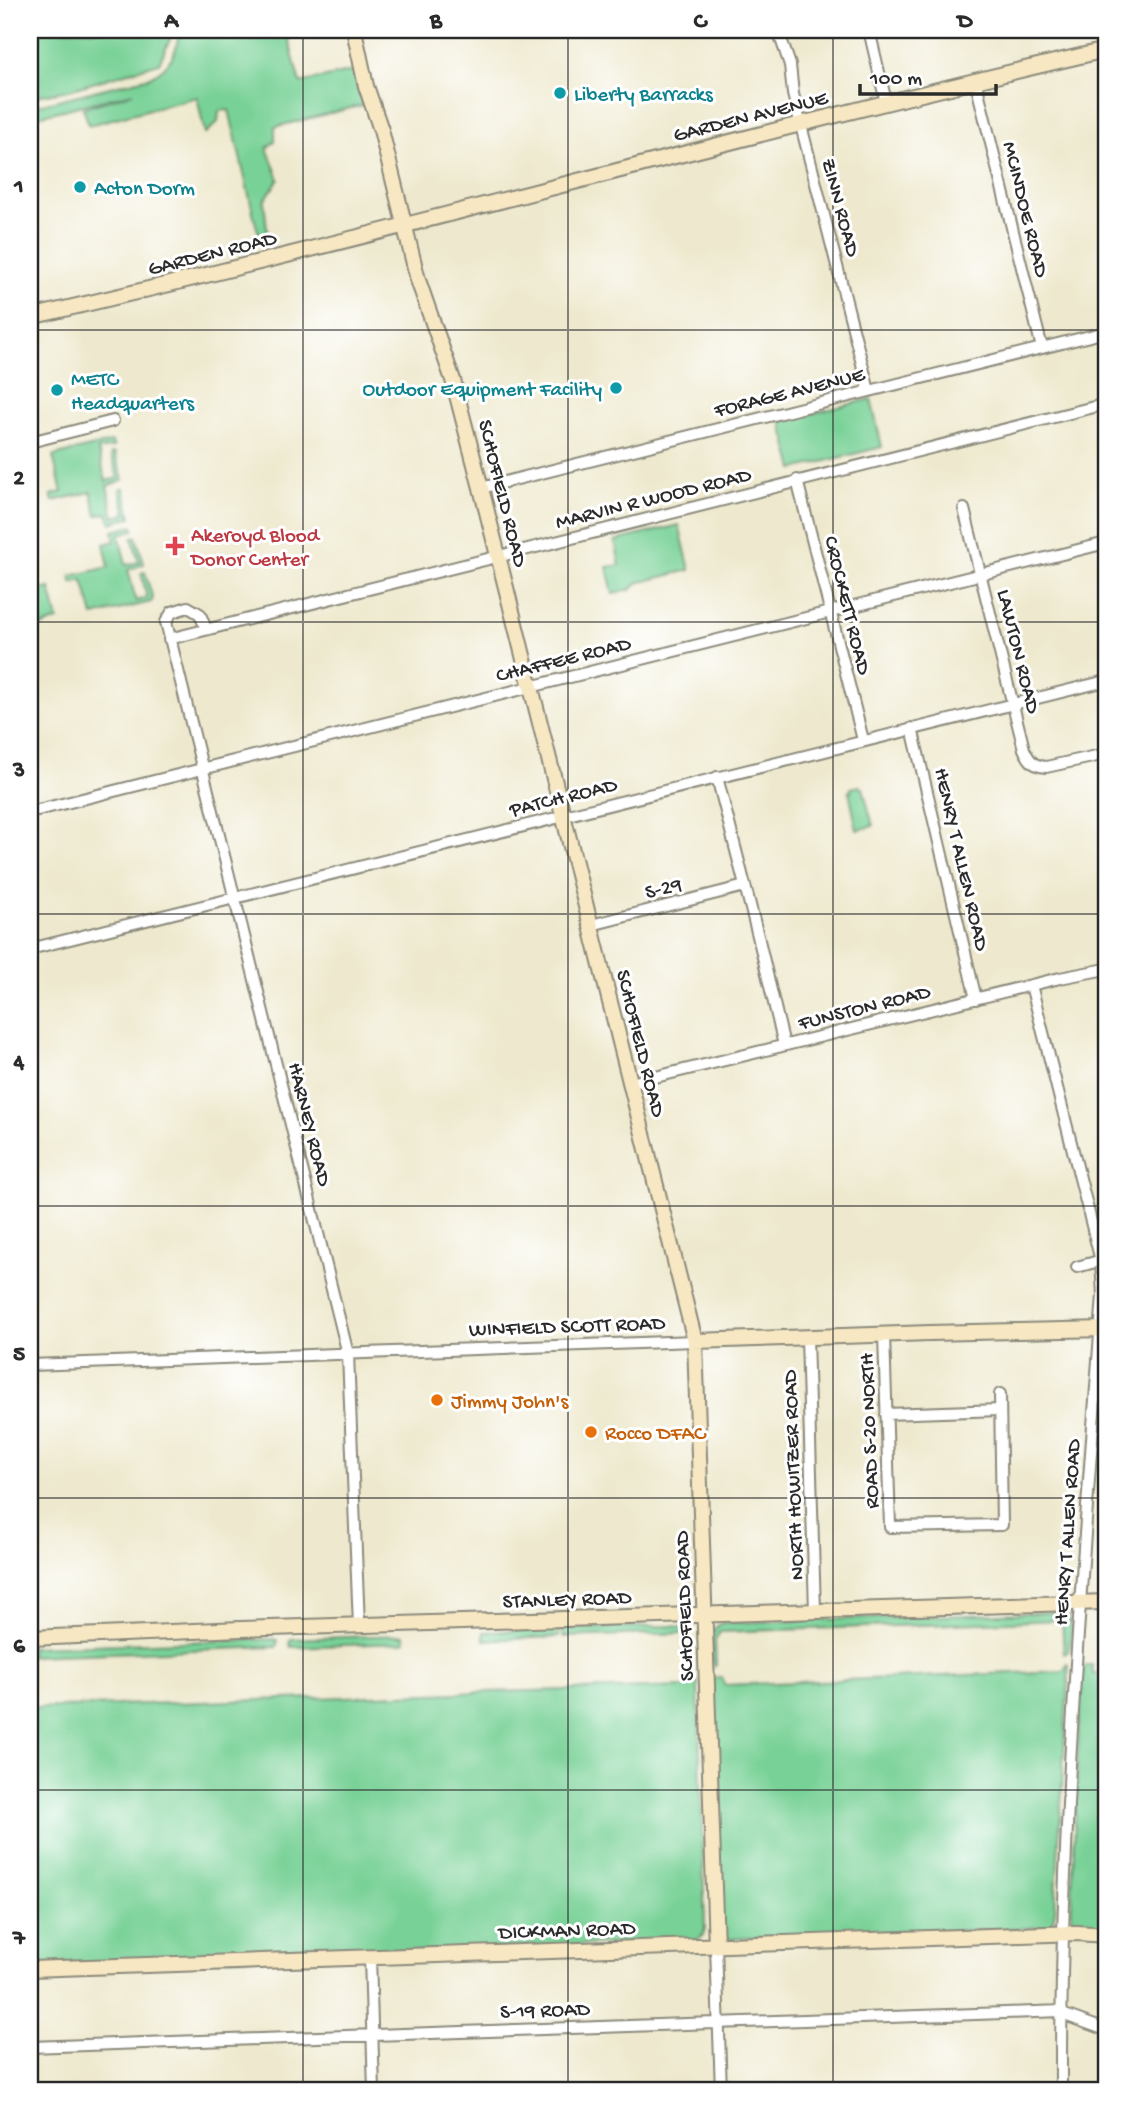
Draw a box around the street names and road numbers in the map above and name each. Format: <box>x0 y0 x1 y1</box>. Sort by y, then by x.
street label: GARDEN AVENUE <box>671 87 831 150</box>
street label: MCINDOE ROAD <box>995 139 1053 281</box>
street label: ZINN ROAD <box>814 156 864 260</box>
street label: GARDEN ROAD <box>146 227 280 283</box>
street label: FORAGE AVENUE <box>711 363 869 425</box>
street label: SCHOFIELD ROAD <box>470 418 531 570</box>
street label: MARVIN R WOOD ROAD <box>553 464 755 537</box>
street label: CROCKETT ROAD <box>816 534 875 678</box>
street label: LAWTON ROAD <box>989 587 1044 717</box>
street label: CHAFFEE ROAD <box>494 632 634 690</box>
street label: HENRY T ALLEN ROAD <box>926 766 993 954</box>
street label: PATCH ROAD <box>506 774 621 825</box>
street label: S-29 <box>643 874 685 907</box>
street label: SCHOFIELD ROAD <box>608 968 669 1120</box>
street label: FUNSTON ROAD <box>795 981 934 1038</box>
street label: HARNEY ROAD <box>280 1060 335 1190</box>
street label: WINFIELD SCOTT ROAD <box>469 1313 666 1344</box>
street label: ROAD S-20 NORTH <box>856 1352 887 1509</box>
street label: NORTH HOWITZER ROAD <box>779 1369 812 1580</box>
street label: HENRY T ALLEN ROAD <box>1051 1438 1088 1626</box>
street label: SCHOFIELD ROAD <box>671 1530 702 1682</box>
street label: STANLEY ROAD <box>502 1587 632 1616</box>
street label: DICKMAN ROAD <box>496 1918 636 1947</box>
street label: S-19 ROAD <box>500 1998 591 2027</box>

